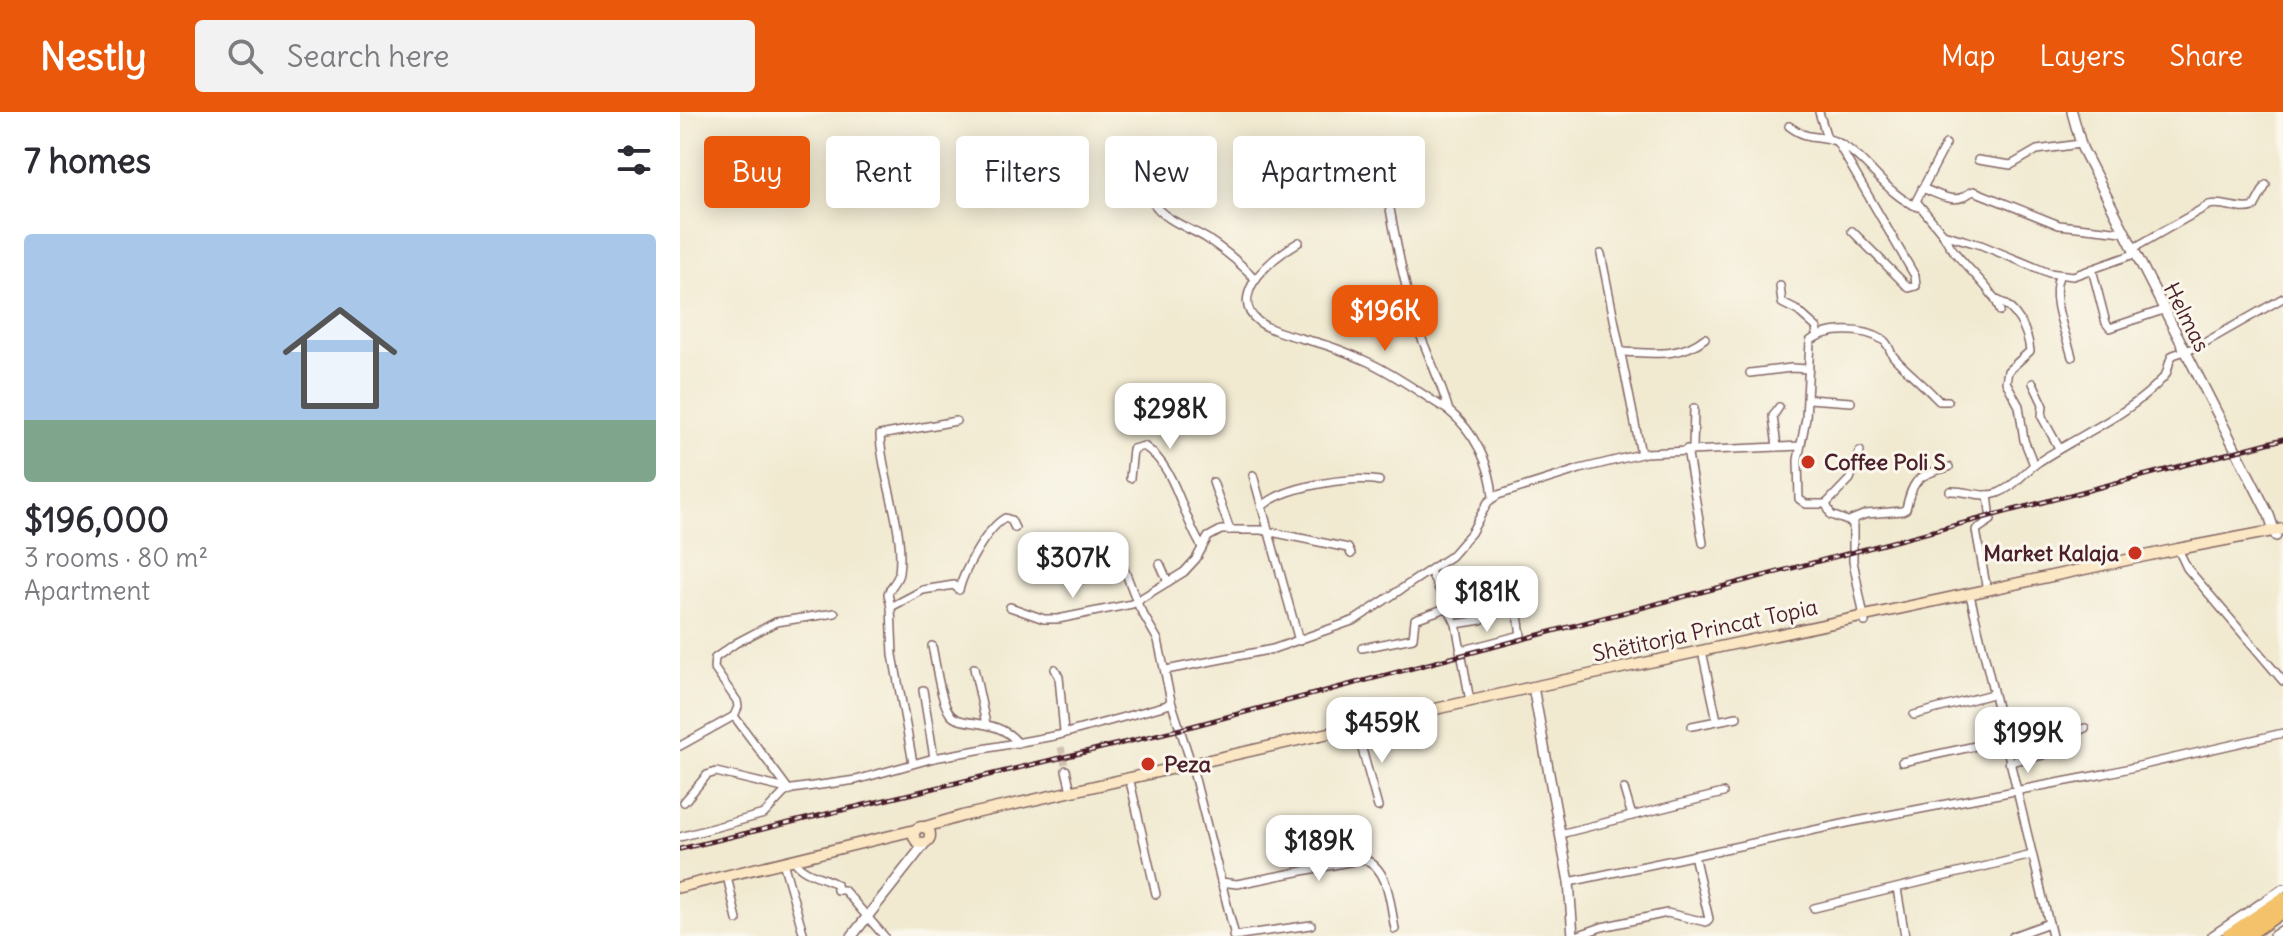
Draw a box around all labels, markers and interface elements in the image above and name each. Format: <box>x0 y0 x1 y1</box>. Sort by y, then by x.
search box <box>195 20 755 92</box>
text: Nestly <box>40 33 147 80</box>
icon: search <box>223 34 267 78</box>
text: Search here <box>287 37 449 75</box>
text: Map <box>1941 38 1996 74</box>
text: Layers <box>2040 38 2126 74</box>
text: Share <box>2170 38 2243 74</box>
chip: Buy <box>704 136 810 208</box>
chip: Rent <box>826 136 940 208</box>
chip: Filters <box>956 136 1089 208</box>
chip: New <box>1105 136 1217 208</box>
chip: Apartment <box>1233 136 1425 208</box>
icon: filters <box>612 138 656 182</box>
text: 7 homes <box>24 139 151 182</box>
street label: Helmas <box>2158 278 2216 356</box>
pin: $196K <box>1329 285 1441 353</box>
icon: home <box>268 286 412 430</box>
text: $196K <box>1350 294 1420 327</box>
pin: $298K <box>1114 383 1226 451</box>
text: $298K <box>1133 392 1207 425</box>
place label: Coffee Poli S <box>1824 448 1946 476</box>
marker: Coffee Poli S <box>1799 453 1817 471</box>
text: $196,000 <box>24 498 169 541</box>
pin: $307K <box>1017 532 1129 600</box>
place label: Market Kalaja <box>1983 539 2119 567</box>
text: 3 rooms · 80 m² <box>24 541 208 574</box>
text: $307K <box>1036 541 1110 574</box>
marker: Market Kalaja <box>2126 544 2144 562</box>
pin: $181K <box>1431 566 1543 634</box>
text: Apartment <box>24 574 150 607</box>
text: $181K <box>1454 575 1520 608</box>
street label: Shëtitorja Princat Topia <box>1590 592 1820 668</box>
pin: $459K <box>1326 697 1438 765</box>
text: $459K <box>1344 706 1420 739</box>
pin: $199K <box>1972 707 2084 775</box>
text: $199K <box>1993 716 2063 749</box>
place label: Peza <box>1164 750 1212 778</box>
marker: Peza <box>1139 755 1157 773</box>
pin: $189K <box>1263 815 1375 883</box>
text: $189K <box>1284 824 1354 857</box>

